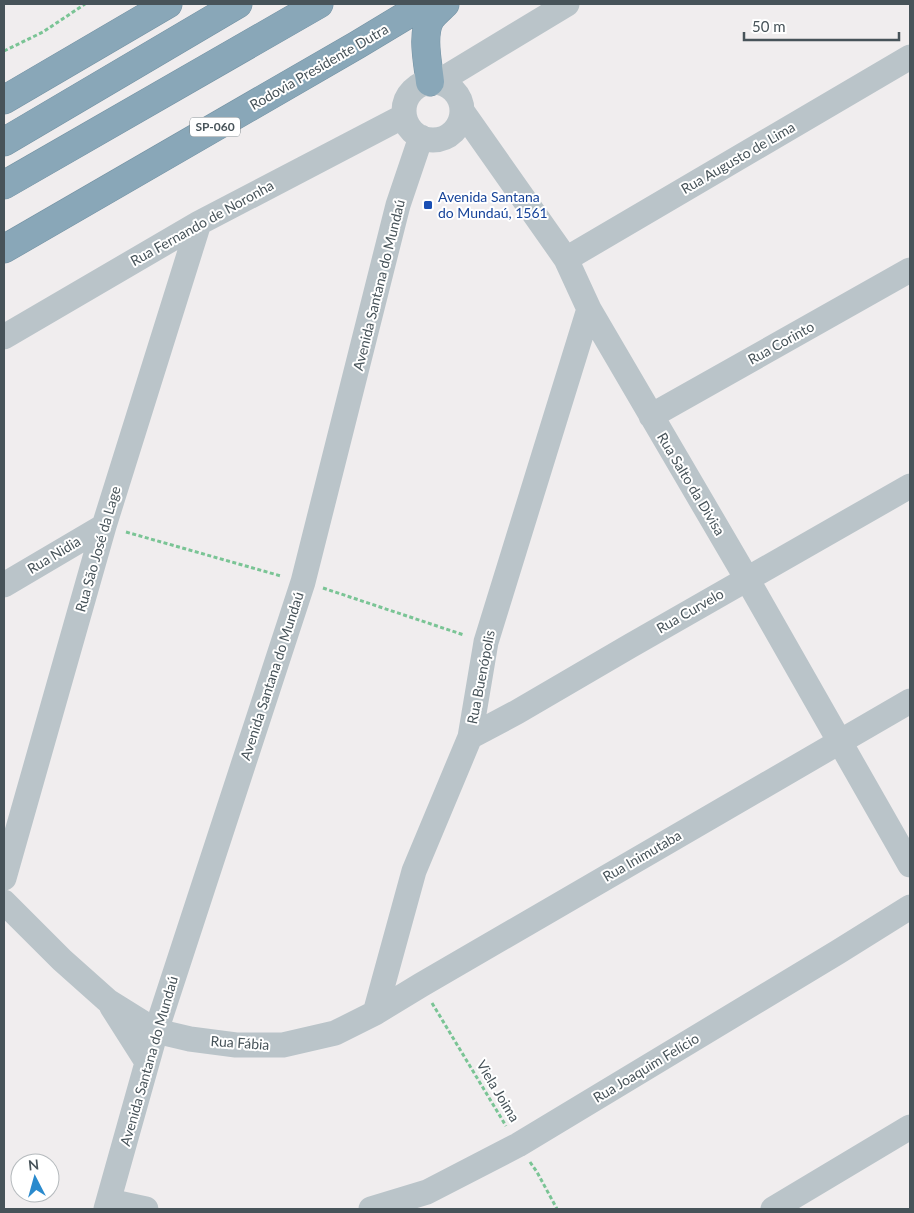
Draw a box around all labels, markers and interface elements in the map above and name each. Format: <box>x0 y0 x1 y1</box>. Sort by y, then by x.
scale bar <box>744 10 899 42</box>
text: 50 m <box>752 17 786 35</box>
street label: Rodovia Presidente Dutra <box>246 20 391 113</box>
road number: SP-060 <box>190 118 240 136</box>
street label: Rua Augusto de Lima <box>678 118 798 197</box>
street label: Rua Fernando de Noronha <box>127 176 276 269</box>
place label: Avenida Santana do Mundaú, 1561 <box>438 188 548 221</box>
street label: Avenida Santana do Mundaú <box>349 198 408 372</box>
marker: Avenida Santana do Mundaú, 1561 <box>422 199 434 211</box>
street label: Rua Corinto <box>745 317 817 368</box>
street label: Rua Salto da Divisa <box>654 429 729 538</box>
street label: Rua São José da Lage <box>71 484 124 614</box>
street label: Rua Nidia <box>24 532 83 577</box>
street label: Rua Curvelo <box>653 585 726 637</box>
street label: Avenida Santana do Mundaú <box>236 590 307 762</box>
street label: Rua Buenópolis <box>463 629 498 725</box>
street label: Rua Inimutaba <box>599 826 684 885</box>
street label: Avenida Santana do Mundaú <box>116 974 181 1148</box>
street label: Rua Joaquim Felício <box>590 1029 702 1106</box>
street label: Rua Fábia <box>210 1032 270 1053</box>
street label: Viela Joima <box>473 1057 524 1125</box>
north arrow <box>10 1153 60 1203</box>
text: N <box>27 1156 40 1174</box>

